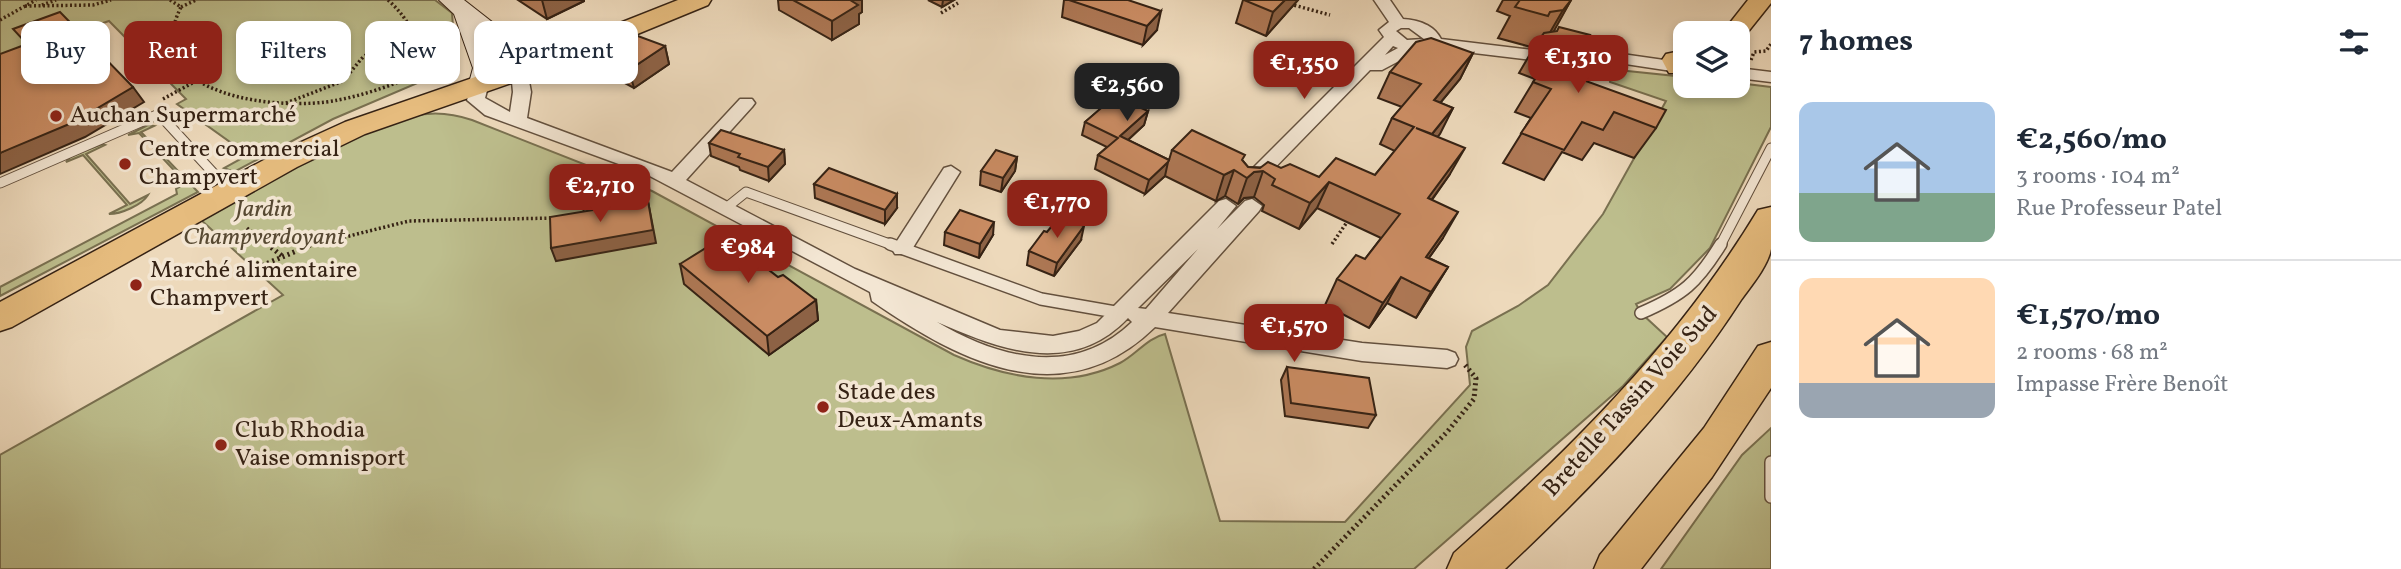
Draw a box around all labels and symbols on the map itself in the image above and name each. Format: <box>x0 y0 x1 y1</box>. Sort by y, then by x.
pin: €1,310 <box>1521 36 1635 95</box>
pin: €1,350 <box>1247 42 1361 101</box>
pin: €2,560 <box>1070 64 1184 123</box>
place label: Auchan Supermarché <box>70 99 297 133</box>
marker: Auchan Supermarché <box>48 108 64 124</box>
place label: Centre commercial Champvert <box>139 133 340 195</box>
marker: Centre commercial Champvert <box>117 156 133 172</box>
pin: €2,710 <box>543 164 657 224</box>
pin: €1,770 <box>1000 180 1114 240</box>
park label: Jardin Champverdoyant <box>183 193 346 255</box>
pin: €984 <box>707 226 789 285</box>
place label: Marché alimentaire Champvert <box>150 254 357 316</box>
marker: Marché alimentaire Champvert <box>128 277 144 293</box>
street label: Bretelle Tassin Voie Sud <box>1536 299 1726 505</box>
pin: €1,570 <box>1237 304 1351 364</box>
place label: Stade des Deux-Amants <box>837 376 983 438</box>
marker: Stade des Deux-Amants <box>815 399 831 415</box>
place label: Club Rhodia Vaise omnisport <box>235 414 406 476</box>
marker: Club Rhodia Vaise omnisport <box>213 437 229 453</box>

